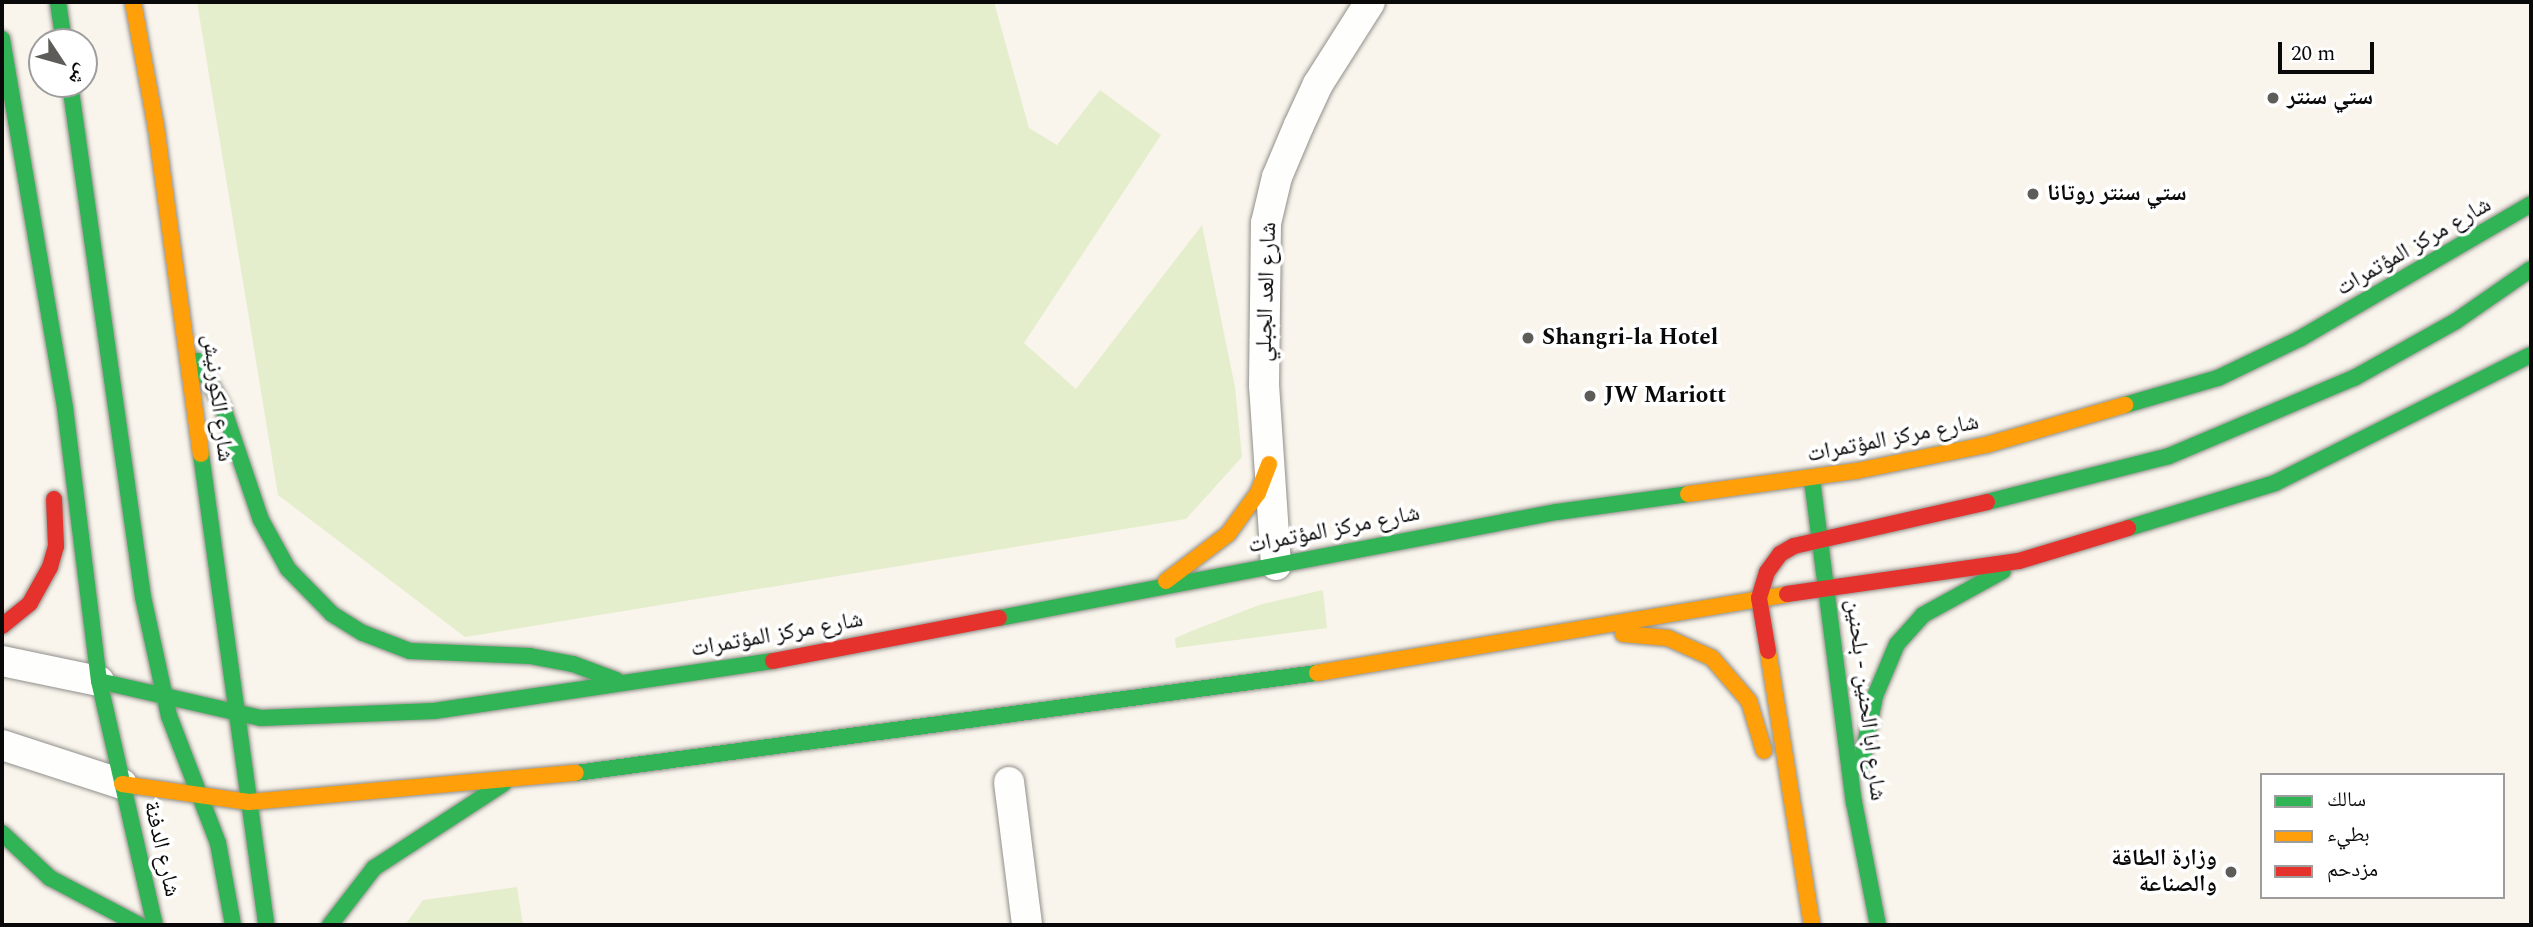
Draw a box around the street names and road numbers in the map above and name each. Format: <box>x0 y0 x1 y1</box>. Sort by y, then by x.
street label: شارع مركز المؤتمرات <box>2332 191 2496 303</box>
street label: شارع العد الجبلي <box>1251 222 1283 362</box>
street label: شارع الكورنيش <box>196 333 238 463</box>
street label: شارع مركز المؤتمرات <box>1805 409 1981 469</box>
street label: شارع مركز المؤتمرات <box>1246 500 1422 560</box>
street label: شارع ابا الحنين - بلحنين <box>1839 598 1891 802</box>
street label: شارع مركز المؤتمرات <box>689 606 865 664</box>
street label: شارع الدفنة <box>137 798 185 900</box>

